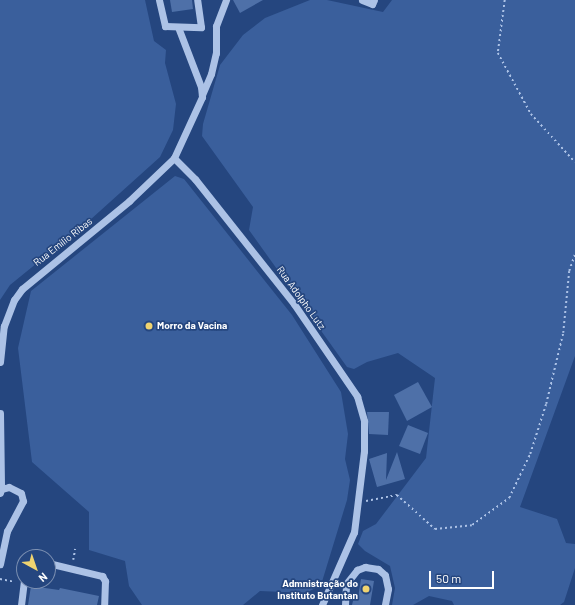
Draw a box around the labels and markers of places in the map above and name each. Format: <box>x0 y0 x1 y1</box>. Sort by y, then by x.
place label: Morro da Vacina <box>157 320 227 332</box>
marker: Morro da Vacina <box>144 321 154 331</box>
place label: Admnistração do Instituto Butantan <box>277 577 358 600</box>
marker: Admnistração do Instituto Butantan <box>361 584 371 594</box>

